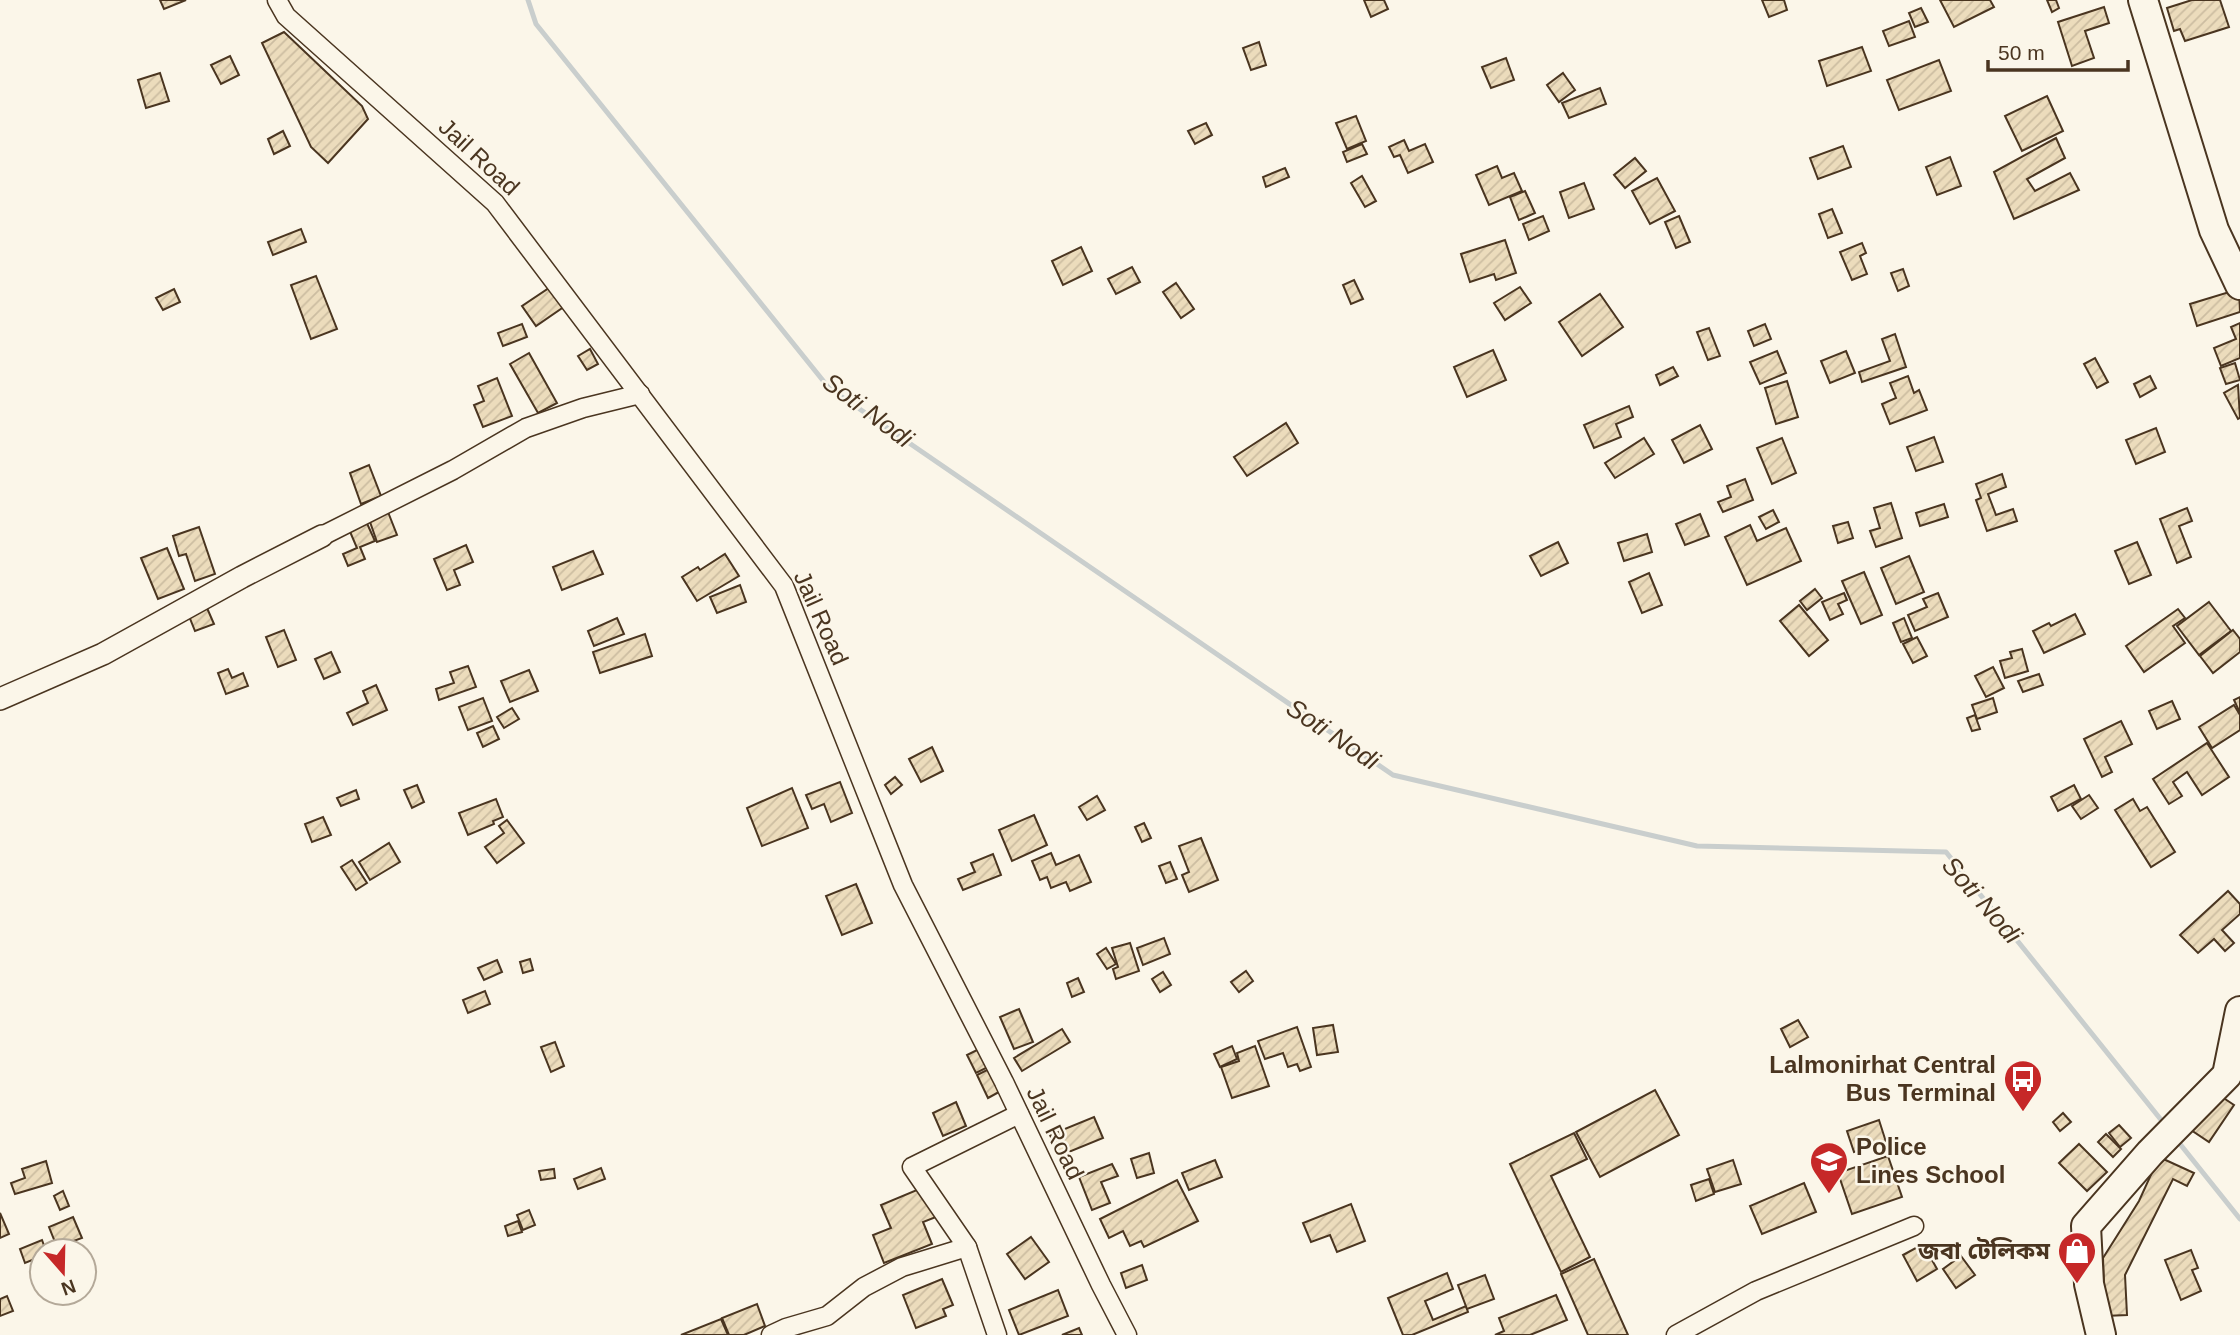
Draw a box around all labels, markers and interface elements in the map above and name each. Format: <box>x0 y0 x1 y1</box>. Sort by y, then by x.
scale bar <box>1988 28 2128 72</box>
text: 50 m <box>1998 41 2045 64</box>
street label: Jail Road <box>434 113 525 201</box>
water label: Soti Nodi <box>817 366 920 454</box>
street label: Jail Road <box>789 567 854 669</box>
water label: Soti Nodi <box>1281 692 1386 777</box>
water label: Soti Nodi <box>1936 850 2029 951</box>
place label: Lalmonirhat Central Bus Terminal <box>1769 1051 1996 1106</box>
bus stop icon: Lalmonirhat Central Bus Terminal <box>2002 1058 2044 1113</box>
street label: Jail Road <box>1021 1082 1090 1184</box>
place label: Police Lines School <box>1856 1133 2005 1188</box>
school or university icon: Police Lines School <box>1808 1140 1850 1195</box>
shop icon: জবা টেলিকম <box>2056 1230 2098 1285</box>
north arrow <box>28 1237 98 1307</box>
place label: জবা টেলিকম <box>1917 1237 2051 1264</box>
text: N <box>59 1275 79 1300</box>

